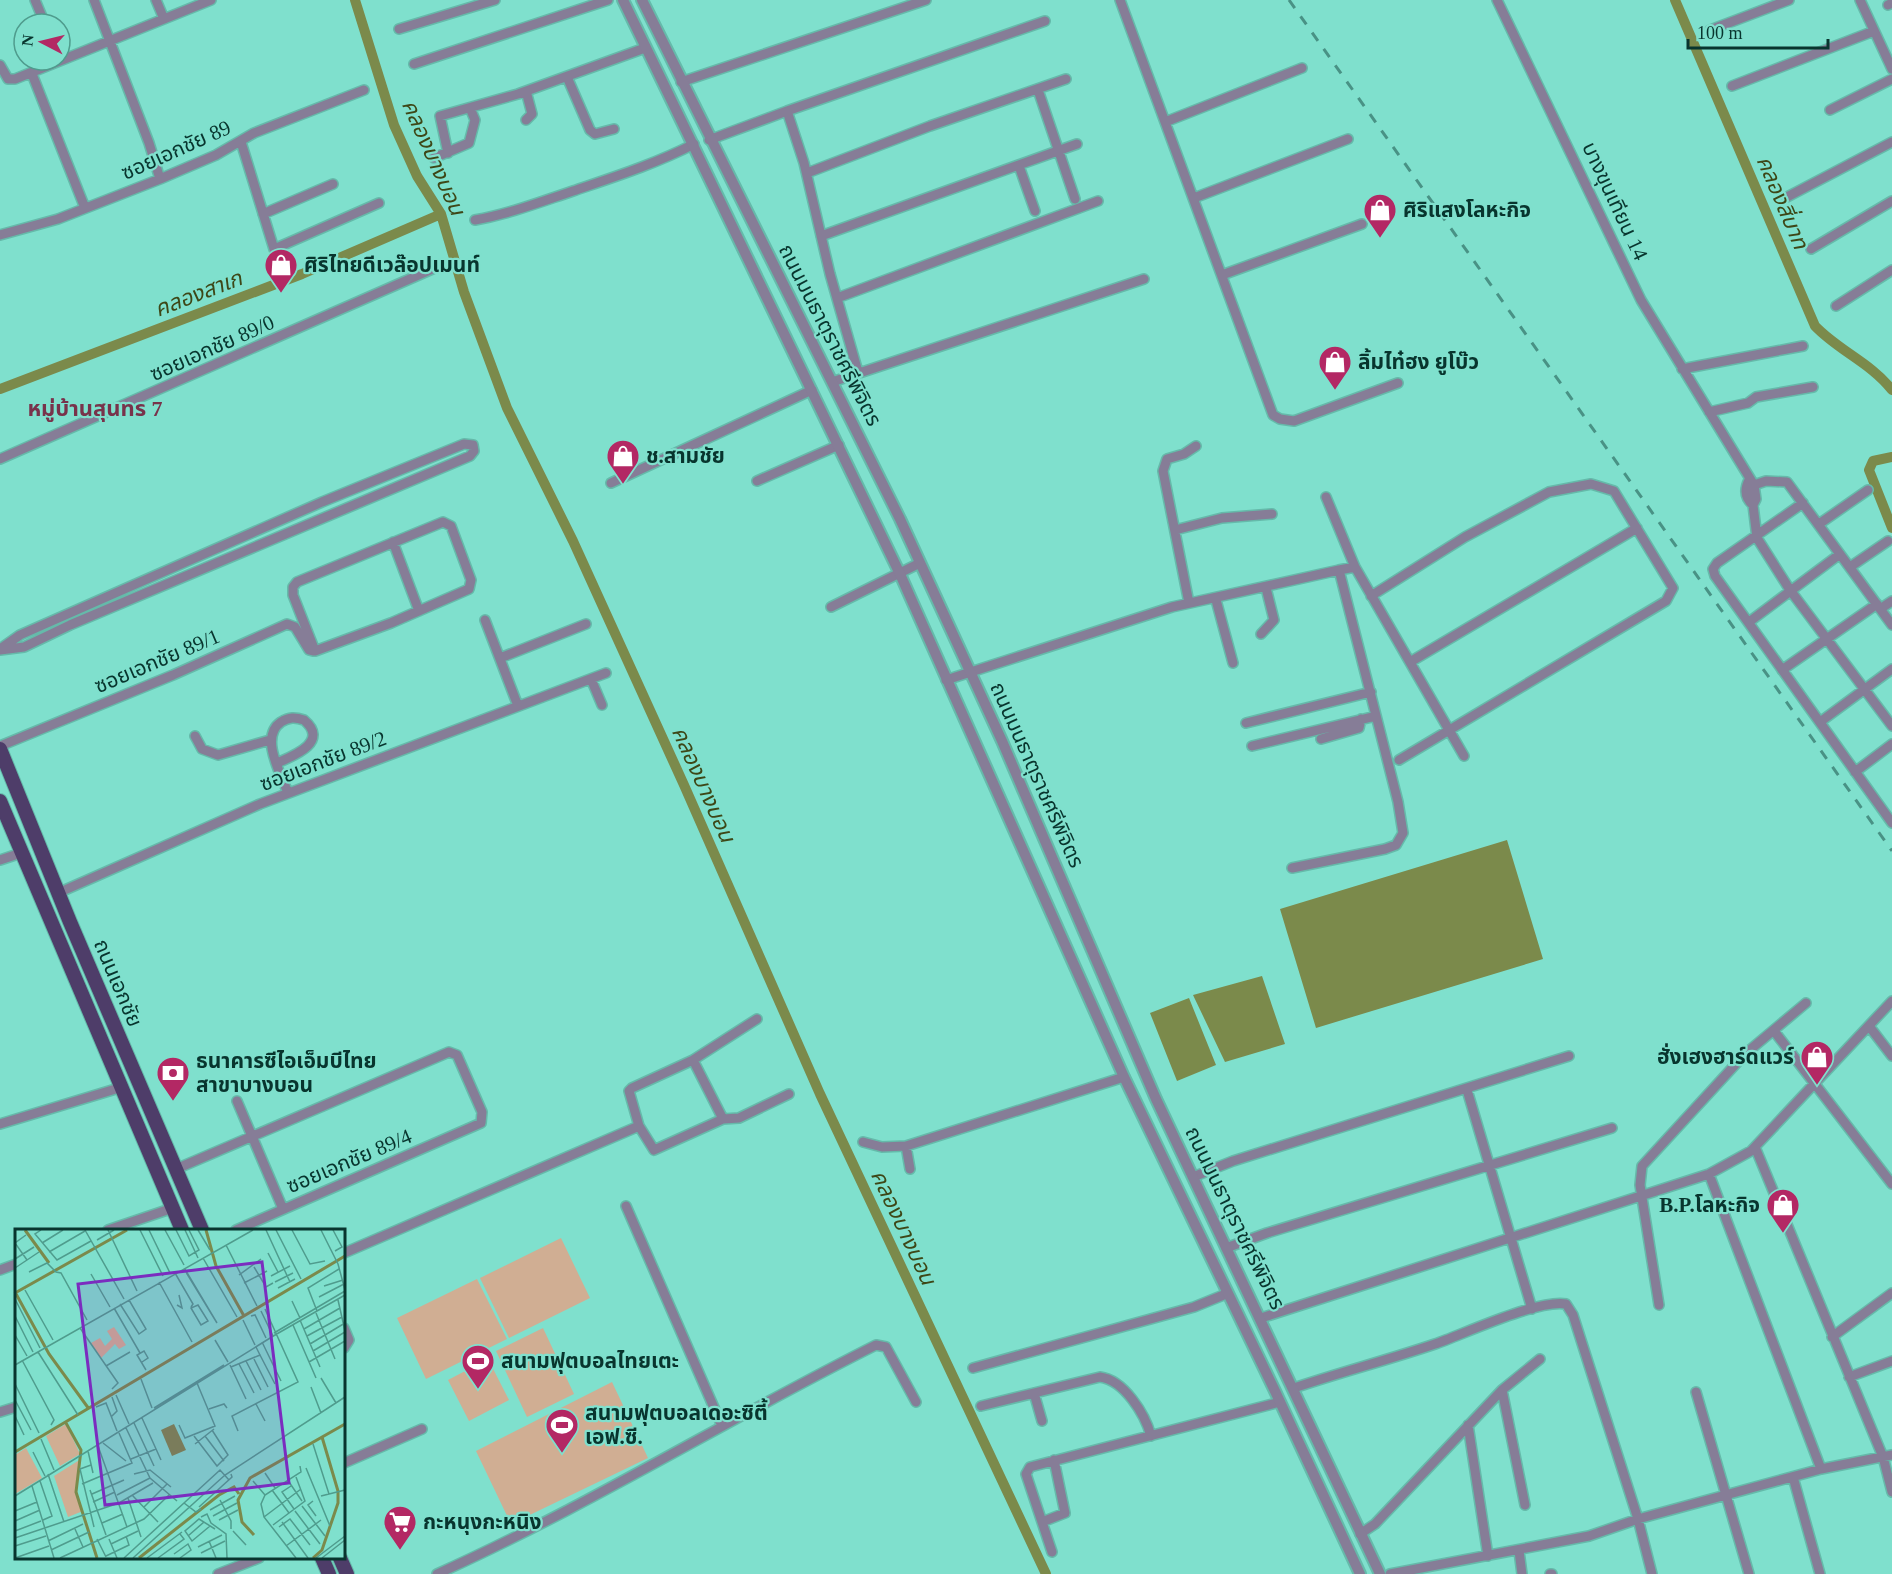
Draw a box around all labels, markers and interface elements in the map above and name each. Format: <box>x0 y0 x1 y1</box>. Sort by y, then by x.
north arrow <box>12 12 72 72</box>
scale bar <box>1688 12 1828 50</box>
text: 100 m <box>1697 23 1743 43</box>
text: N <box>18 33 37 47</box>
water label: คลองบางบอน <box>397 96 471 220</box>
street label: ซอยเอกชัย 89 <box>118 115 234 185</box>
street label: บางขุนเทียน 14 <box>1576 138 1653 265</box>
water label: คลองสี่บาท <box>1752 151 1816 253</box>
shop icon: ศิริแสงโลหะกิจ <box>1362 192 1398 239</box>
place label: ศิริแสงโลหะกิจ <box>1403 198 1531 222</box>
street label: ถนนมนธาตุราชศรีพิจิตร <box>773 240 886 430</box>
shop icon: ศิริไทยดีเวล๊อปเมนท์ <box>263 247 299 294</box>
place label: ศิริไทยดีเวล๊อปเมนท์ <box>304 253 480 277</box>
water label: คลองสาเก <box>151 265 246 322</box>
street label: ซอยเอกชัย 89/0 <box>146 310 278 386</box>
shop icon: ลิ้มไท๋ฮง ยูโบ๊ว <box>1317 344 1353 391</box>
place label: ลิ้มไท๋ฮง ยูโบ๊ว <box>1358 348 1479 375</box>
district label: หมู่บ้านสุนทร 7 <box>27 396 163 422</box>
shop icon: ช.สามชัย <box>605 438 641 485</box>
place label: ช.สามชัย <box>646 444 725 468</box>
street label: ซอยเอกชัย 89/1 <box>91 624 223 698</box>
street label: ถนนมนธาตุราชศรีพิจิตร <box>984 678 1089 872</box>
water label: คลองบางบอน <box>667 723 741 847</box>
street label: ซอยเอกชัย 89/2 <box>256 726 390 796</box>
street label: ถนนเอกชัย <box>89 935 147 1031</box>
shop icon: ฮั่งเฮงฮาร์ดแวร์ <box>1799 1039 1835 1086</box>
place label: ฮั่งเฮงฮาร์ดแวร์ <box>1657 1043 1794 1069</box>
place label: ธนาคารซีไอเอ็มบีไทย สาขาบางบอน <box>196 1049 377 1097</box>
bank icon: ธนาคารซีไอเอ็มบีไทย สาขาบางบอน <box>155 1055 191 1102</box>
street label: ถนนมนธาตุราชศรีพิจิตร <box>1179 1123 1290 1314</box>
street label: ซอยเอกชัย 89/4 <box>283 1124 416 1198</box>
water label: คลองบางบอน <box>866 1166 942 1290</box>
shop icon: B.P.โลหะกิจ <box>1765 1187 1801 1234</box>
place label: B.P.โลหะกิจ <box>1659 1193 1760 1217</box>
inset map <box>15 1229 345 1559</box>
sports icon: สนามฟุตบอลไทยเตะ <box>460 1343 496 1390</box>
place label: สนามฟุตบอลไทยเตะ <box>501 1349 679 1374</box>
place label: สนามฟุตบอลเดอะซิตี้ เอฟ.ซี. <box>585 1398 768 1449</box>
sports icon: สนามฟุตบอลเดอะซิตี้ เอฟ.ซี. <box>544 1407 580 1454</box>
supermarket icon: กะหนุงกะหนิง <box>382 1504 418 1551</box>
place label: กะหนุงกะหนิง <box>423 1510 541 1535</box>

